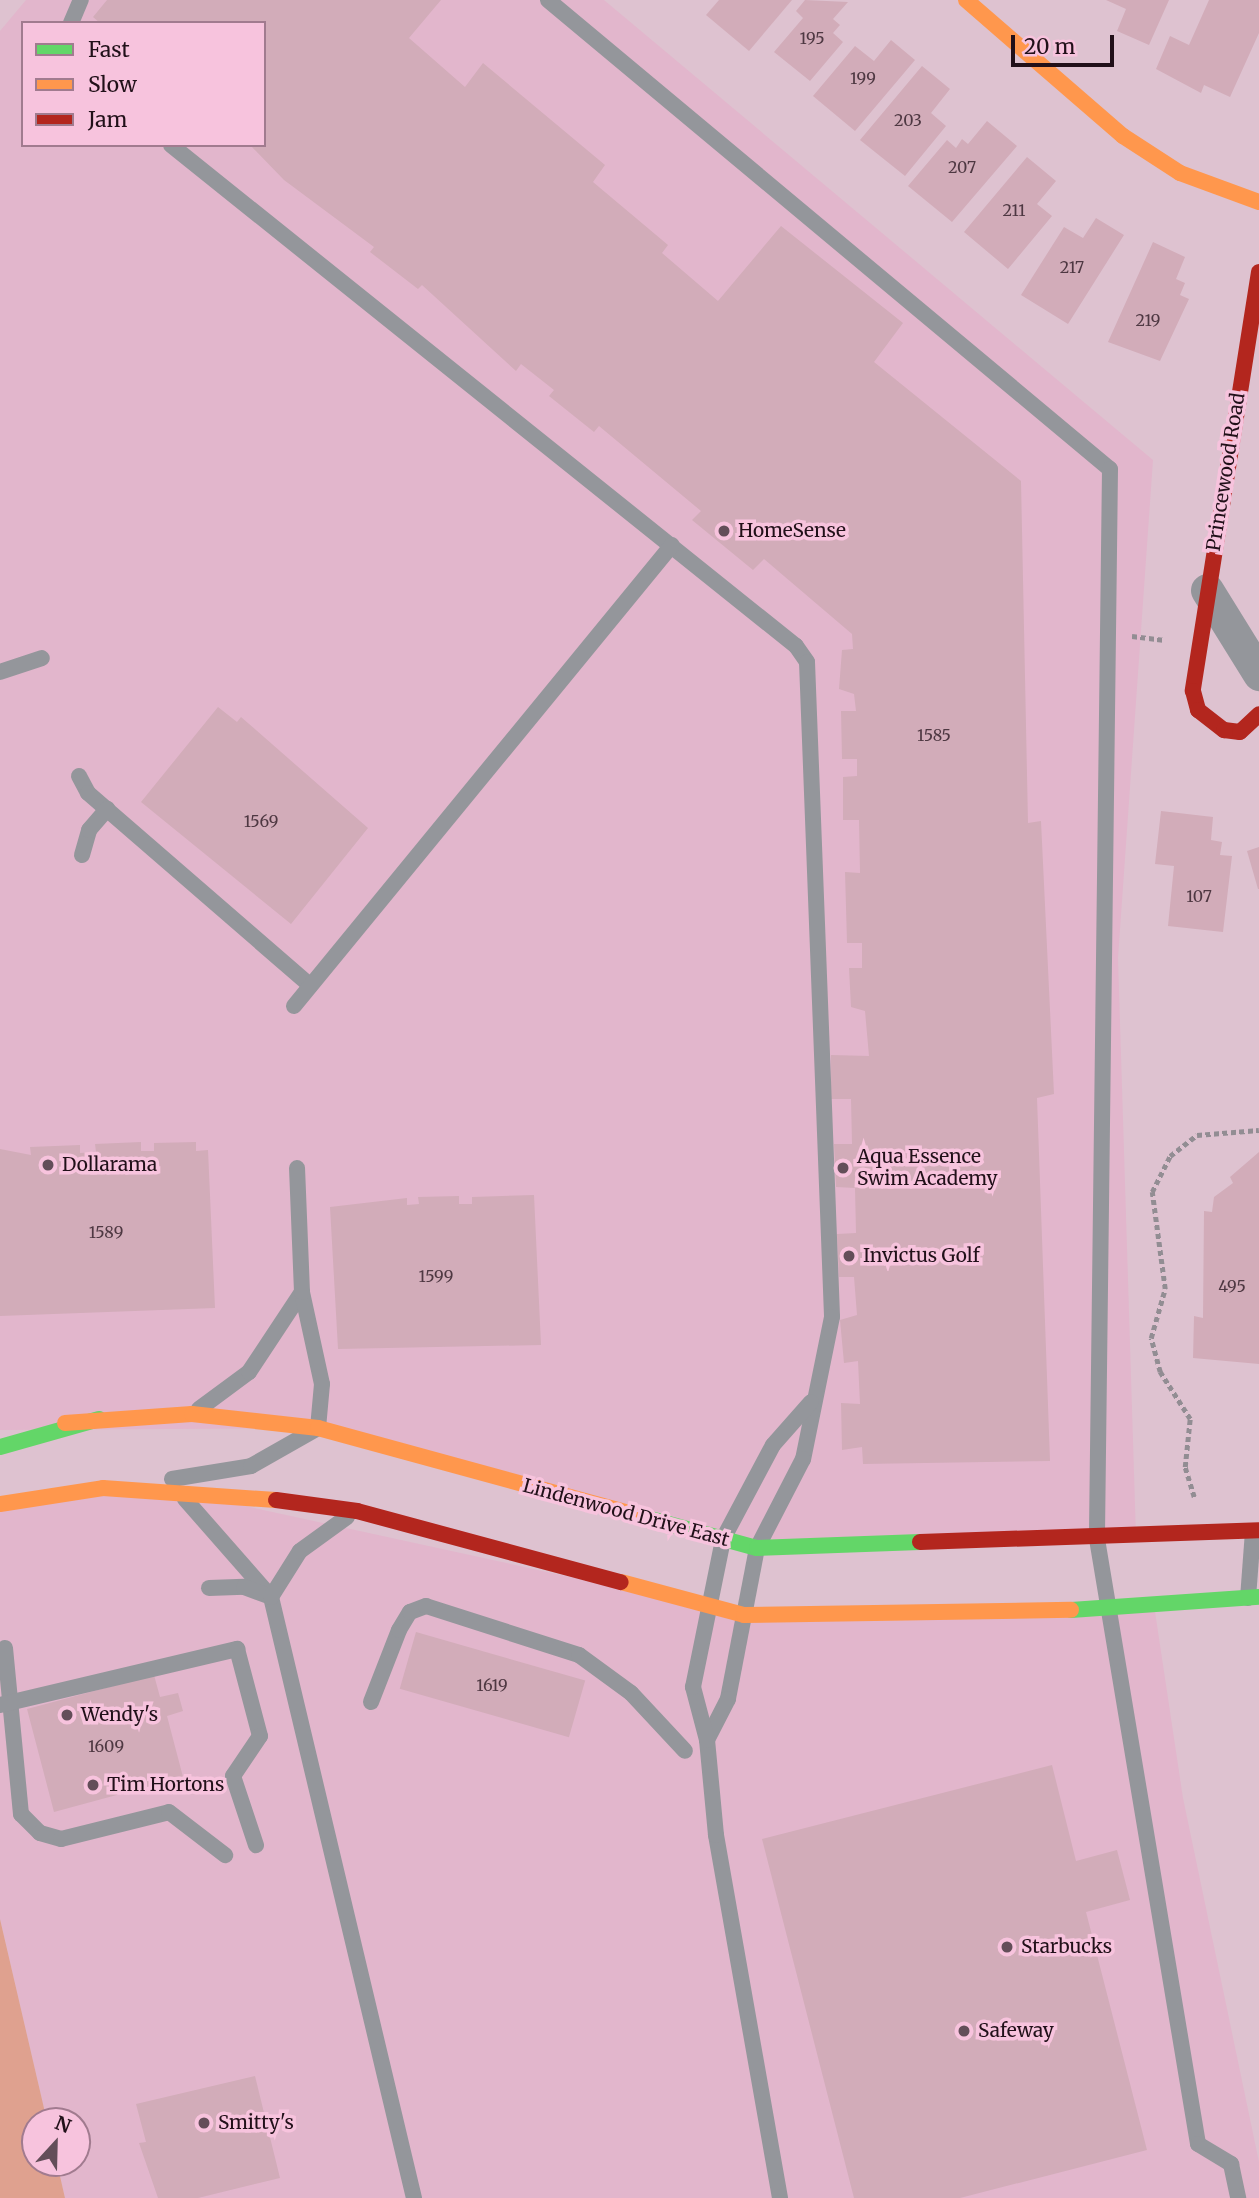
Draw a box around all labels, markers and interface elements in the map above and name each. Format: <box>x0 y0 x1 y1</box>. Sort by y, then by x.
legend <box>21 21 266 147</box>
scale bar <box>1014 21 1117 65</box>
house number: 195 <box>799 28 825 48</box>
text: 20 m <box>1024 33 1075 60</box>
text: Fast <box>88 36 130 63</box>
house number: 199 <box>850 68 876 88</box>
text: Slow <box>88 71 137 98</box>
text: Jam <box>88 106 127 133</box>
house number: 203 <box>894 110 922 130</box>
house number: 207 <box>948 157 976 177</box>
house number: 211 <box>1003 200 1025 220</box>
house number: 217 <box>1060 257 1084 277</box>
house number: 219 <box>1135 310 1161 330</box>
street label: Princewood Road <box>1202 391 1250 553</box>
place label: HomeSense <box>738 520 846 542</box>
marker: HomeSense <box>716 523 732 539</box>
house number: 1585 <box>917 725 951 745</box>
house number: 1569 <box>244 811 278 831</box>
house number: 107 <box>1186 886 1212 906</box>
place label: Aqua Essence Swim Academy <box>857 1146 998 1190</box>
place label: Dollarama <box>62 1154 157 1176</box>
marker: Dollarama <box>40 1157 56 1173</box>
marker: Aqua Essence Swim Academy <box>835 1160 851 1176</box>
house number: 1589 <box>89 1222 123 1242</box>
place label: Invictus Golf <box>863 1245 980 1267</box>
marker: Invictus Golf <box>841 1248 857 1264</box>
house number: 1599 <box>419 1266 453 1286</box>
house number: 495 <box>1218 1276 1246 1296</box>
street label: Lindenwood Drive East <box>520 1474 732 1552</box>
house number: 1619 <box>476 1675 508 1695</box>
place label: Wendy's <box>81 1704 158 1726</box>
marker: Wendy's <box>59 1707 75 1723</box>
house number: 1609 <box>88 1736 124 1756</box>
place label: Tim Hortons <box>107 1774 224 1796</box>
marker: Tim Hortons <box>85 1777 101 1793</box>
place label: Starbucks <box>1021 1936 1112 1958</box>
marker: Starbucks <box>999 1939 1015 1955</box>
place label: Safeway <box>978 2020 1054 2042</box>
marker: Safeway <box>956 2023 972 2039</box>
north arrow <box>21 2107 91 2177</box>
text: N <box>52 2110 75 2138</box>
place label: Smitty's <box>218 2112 294 2134</box>
marker: Smitty's <box>196 2115 212 2131</box>

